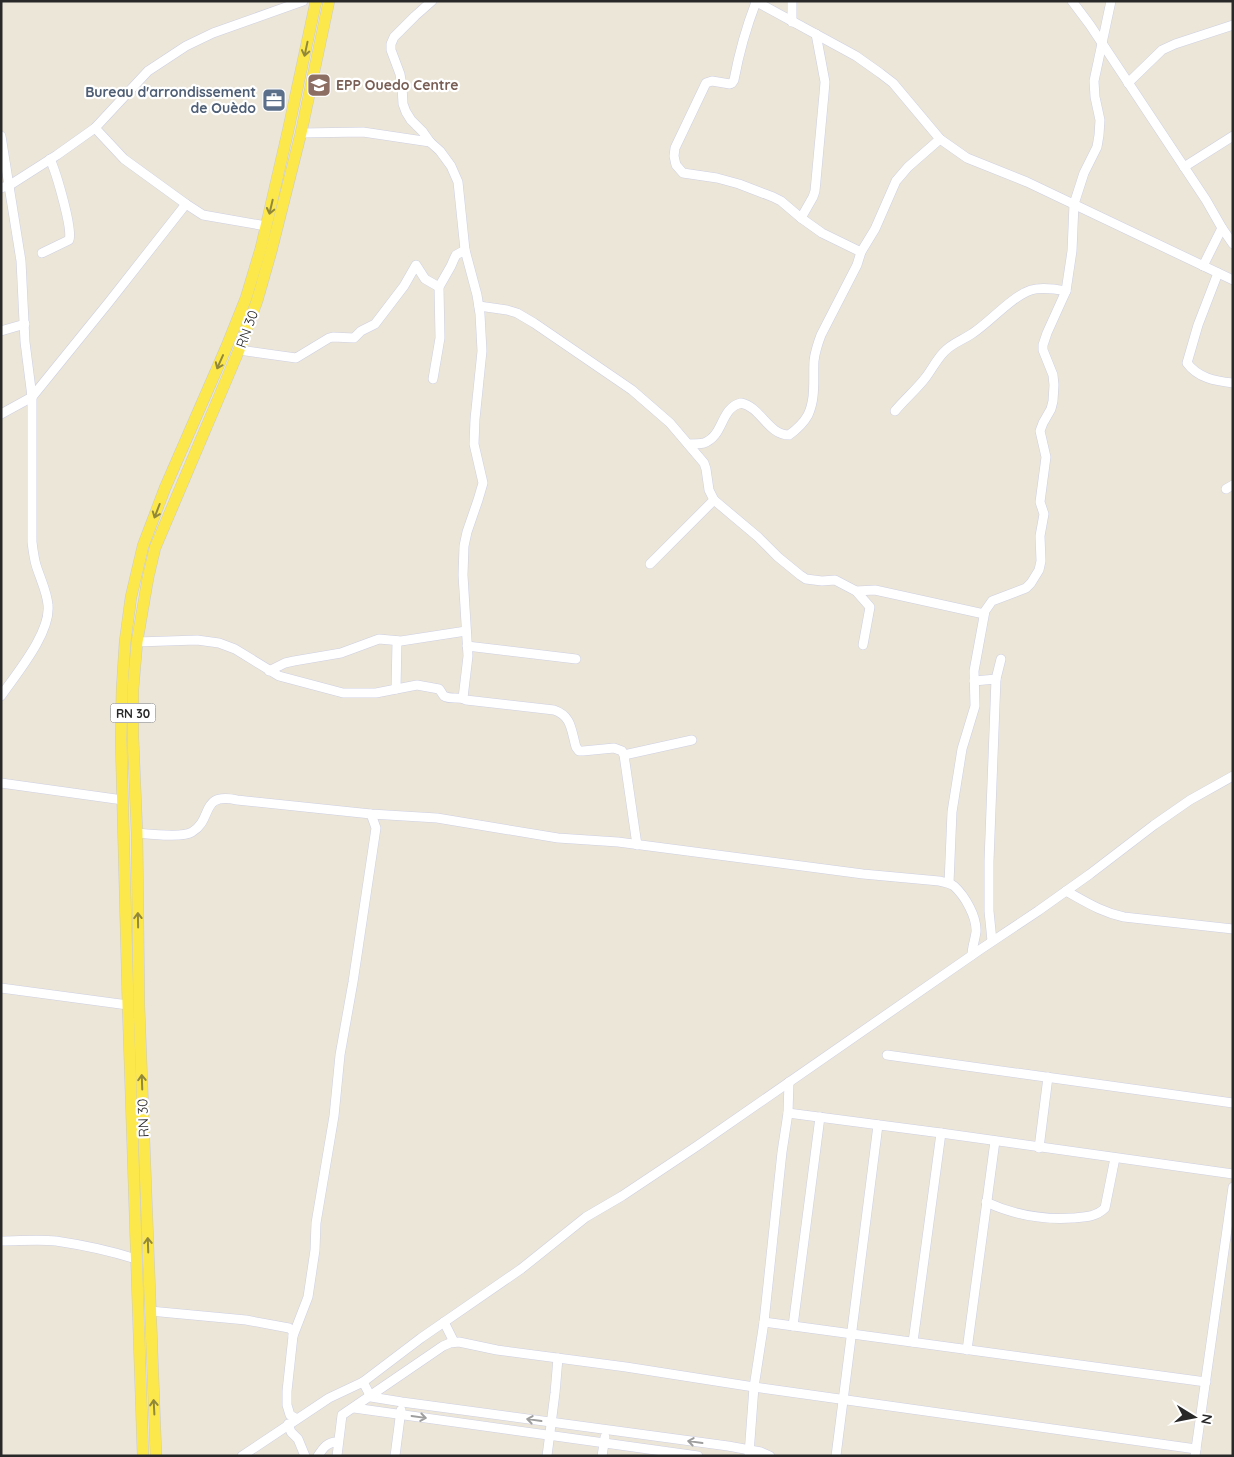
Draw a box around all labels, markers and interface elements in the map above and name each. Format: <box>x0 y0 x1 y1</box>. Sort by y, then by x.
one-way arrow <box>301 40 310 56</box>
school or university icon: EPP Ouedo Centre <box>306 72 332 98</box>
place label: EPP Ouedo Centre <box>336 76 459 94</box>
place label: Bureau d'arrondissement de Ouèdo <box>85 83 256 117</box>
office icon: Bureau d'arrondissement de Ouèdo <box>261 87 287 113</box>
one-way arrow <box>265 199 275 215</box>
street label: RN 30 <box>232 308 262 350</box>
one-way arrow <box>215 354 225 369</box>
one-way arrow <box>151 503 161 518</box>
road number: RN 30 <box>110 704 156 722</box>
one-way arrow <box>133 912 143 928</box>
one-way arrow <box>137 1075 147 1091</box>
street label: RN 30 <box>133 1098 153 1138</box>
one-way arrow <box>143 1237 153 1253</box>
north arrow <box>1169 1392 1219 1442</box>
one-way arrow <box>149 1399 158 1415</box>
one-way arrow <box>411 1412 427 1422</box>
text: N <box>1197 1413 1217 1426</box>
one-way arrow <box>526 1415 542 1425</box>
one-way arrow <box>687 1436 703 1446</box>

